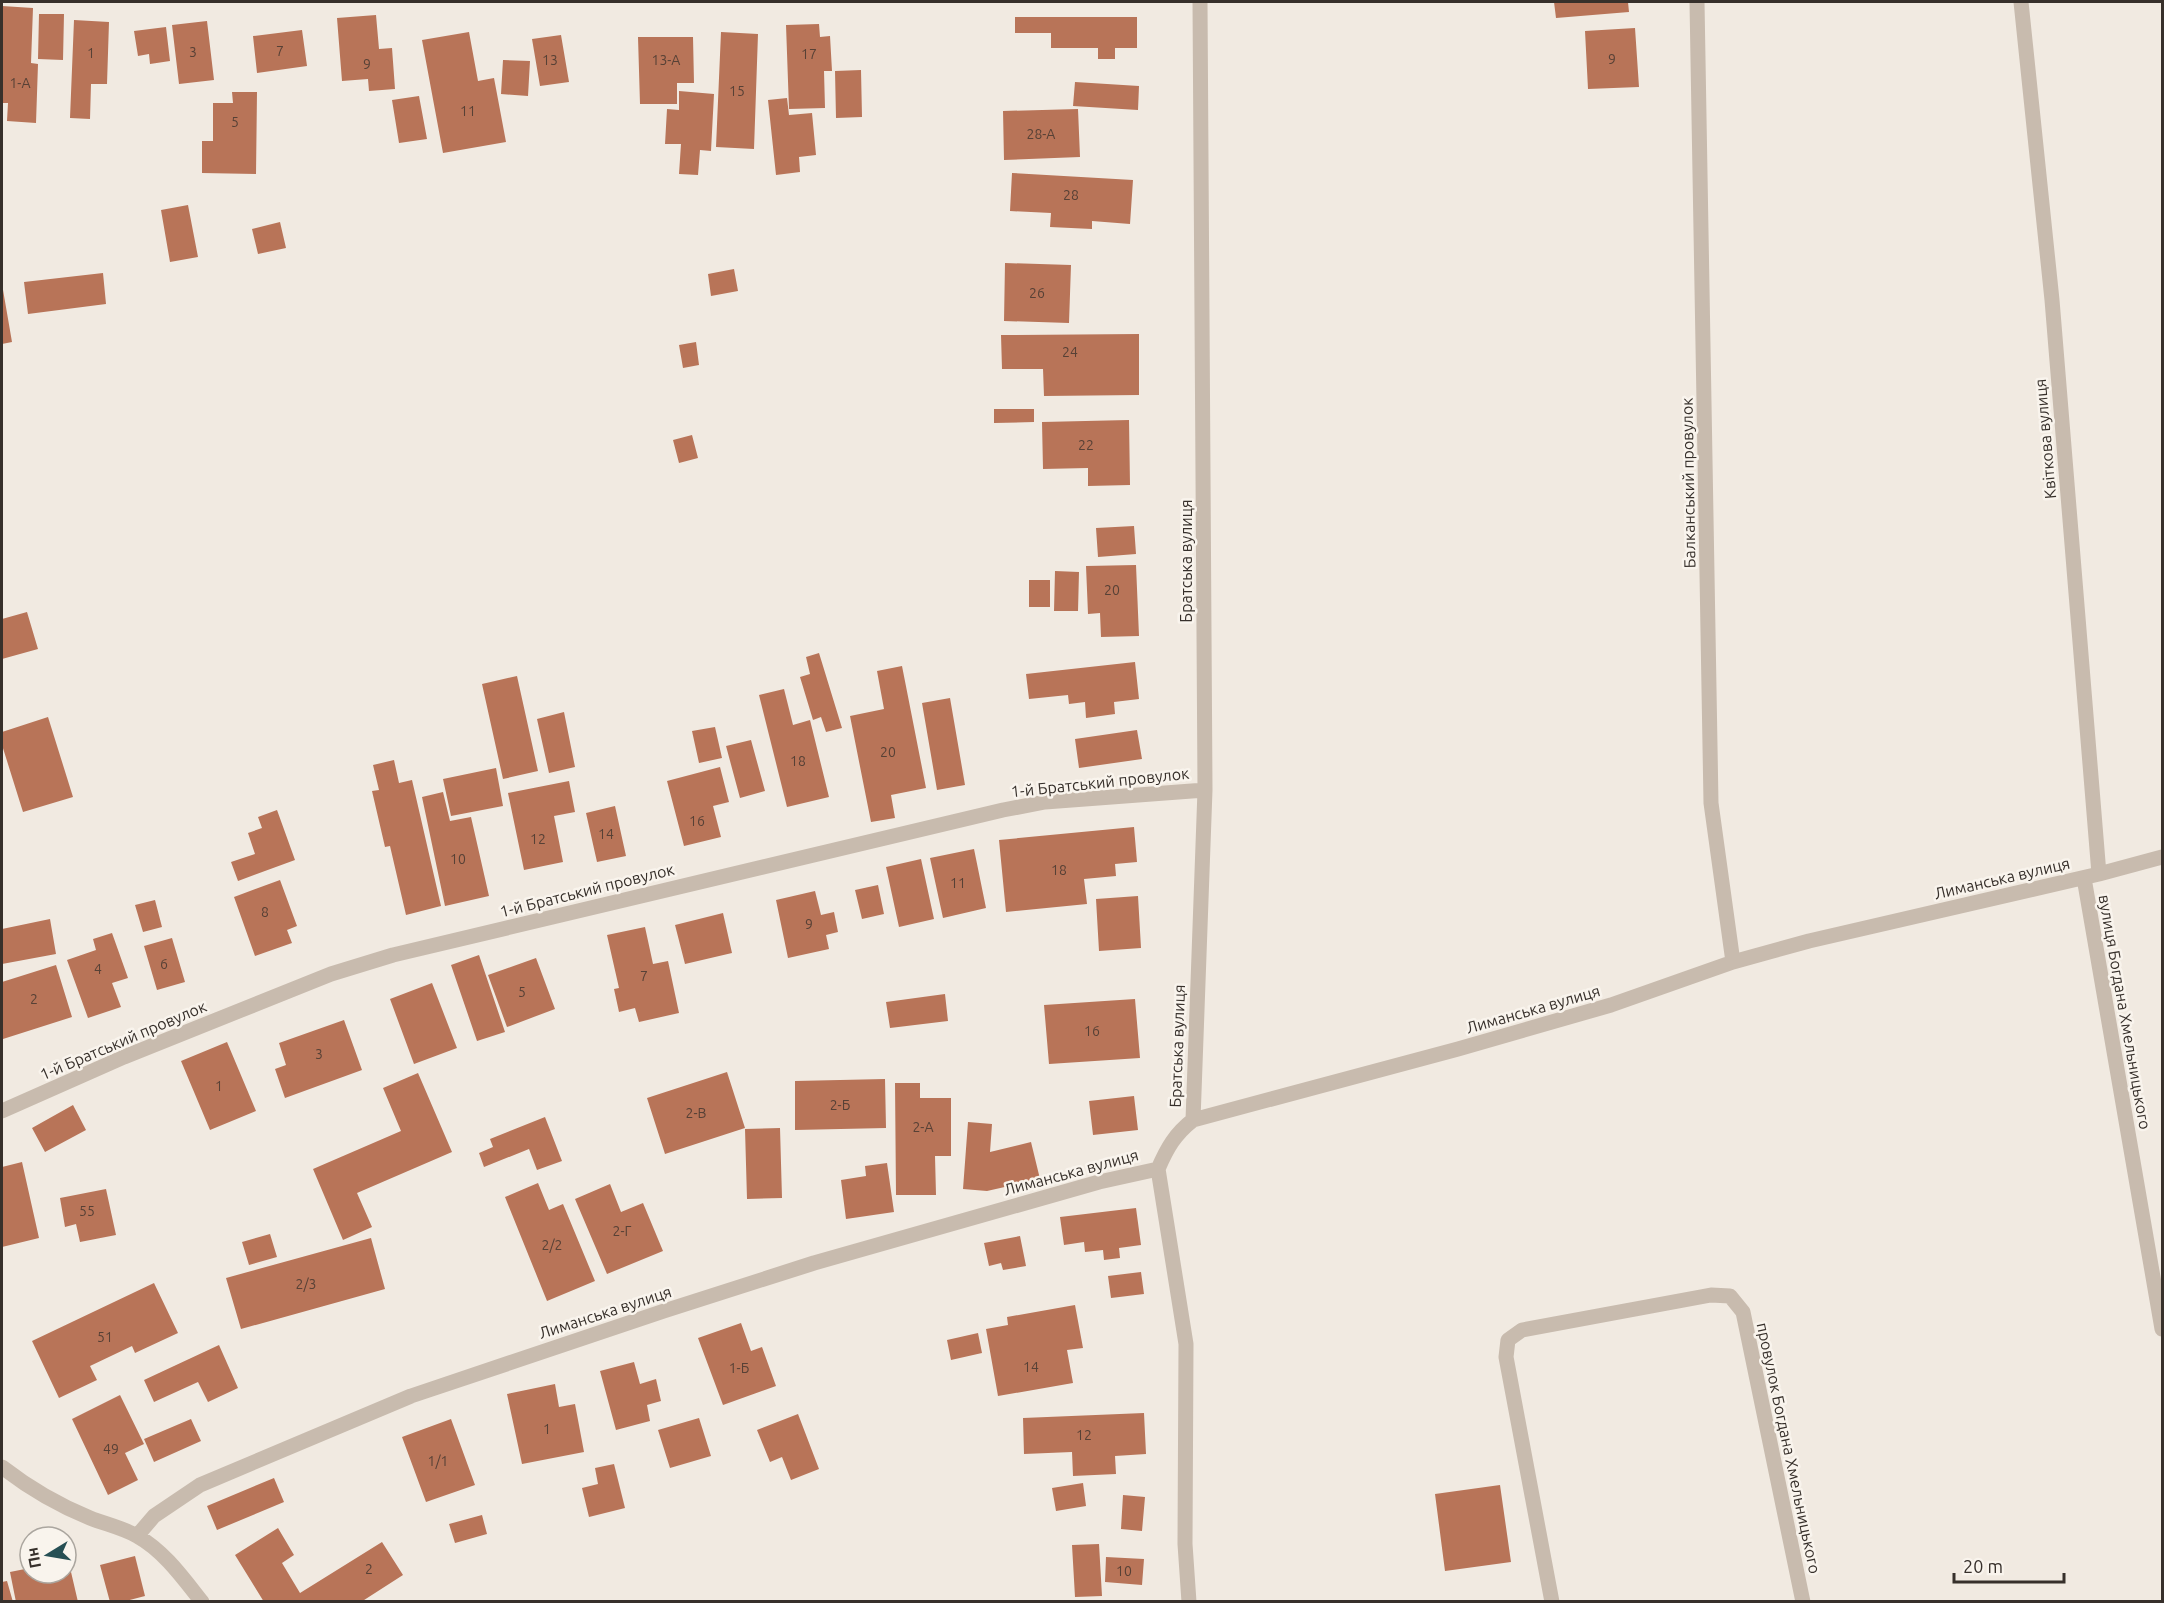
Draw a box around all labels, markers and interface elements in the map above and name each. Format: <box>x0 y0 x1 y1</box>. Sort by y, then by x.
house number: 7 <box>276 43 284 59</box>
house number: 3 <box>189 44 197 60</box>
house number: 1 <box>87 45 95 61</box>
house number: 17 <box>801 46 817 62</box>
house number: 9 <box>1608 51 1616 67</box>
house number: 13 <box>542 52 558 68</box>
house number: 13-А <box>652 52 680 68</box>
house number: 9 <box>363 56 371 72</box>
house number: 1-А <box>9 75 31 91</box>
house number: 15 <box>729 83 745 99</box>
house number: 11 <box>460 103 476 119</box>
house number: 5 <box>231 114 239 130</box>
house number: 28-А <box>1027 126 1055 142</box>
house number: 28 <box>1063 187 1079 203</box>
house number: 26 <box>1029 285 1045 301</box>
house number: 24 <box>1062 344 1078 360</box>
street label: Квіткова вулиця <box>2031 378 2059 500</box>
street label: Балканський провулок <box>1678 397 1698 569</box>
house number: 22 <box>1078 437 1094 453</box>
street label: Братська вулиця <box>1177 499 1195 623</box>
house number: 20 <box>1104 582 1120 598</box>
house number: 20 <box>880 744 896 760</box>
house number: 18 <box>790 753 806 769</box>
street label: 1-й Братський провулок <box>1010 764 1190 800</box>
house number: 16 <box>689 813 705 829</box>
house number: 14 <box>598 826 614 842</box>
house number: 12 <box>530 831 546 847</box>
house number: 10 <box>450 851 466 867</box>
street label: Лиманська вулиця <box>1932 854 2072 902</box>
street label: 1-й Братський провулок <box>498 860 676 920</box>
house number: 18 <box>1051 862 1067 878</box>
house number: 11 <box>950 875 966 891</box>
street label: вулиця Богдана Хмельницького <box>2095 893 2155 1131</box>
house number: 8 <box>261 904 269 920</box>
house number: 9 <box>805 916 813 932</box>
house number: 6 <box>160 956 168 972</box>
house number: 4 <box>94 961 102 977</box>
house number: 7 <box>640 968 648 984</box>
street label: Лиманська вулиця <box>1464 981 1602 1037</box>
house number: 5 <box>518 984 526 1000</box>
street label: Братська вулиця <box>1166 984 1188 1108</box>
house number: 2 <box>30 991 38 1007</box>
street label: 1-й Братський провулок <box>37 997 209 1083</box>
house number: 16 <box>1084 1023 1100 1039</box>
house number: 3 <box>315 1046 323 1062</box>
house number: 1 <box>215 1078 223 1094</box>
house number: 2-Б <box>830 1097 850 1113</box>
house number: 2-В <box>686 1105 707 1121</box>
house number: 2-А <box>912 1119 934 1135</box>
street label: Лиманська вулиця <box>1002 1145 1140 1199</box>
house number: 55 <box>79 1203 95 1219</box>
house number: 2-Г <box>613 1223 632 1239</box>
house number: 2/2 <box>542 1237 562 1253</box>
house number: 2/3 <box>296 1276 316 1292</box>
street label: Лиманська вулиця <box>536 1282 674 1342</box>
street label: провулок Богдана Хмельницького <box>1754 1321 1824 1575</box>
house number: 51 <box>97 1329 113 1345</box>
house number: 14 <box>1023 1359 1039 1375</box>
house number: 1-Б <box>729 1360 749 1376</box>
house number: 1 <box>543 1421 551 1437</box>
house number: 12 <box>1076 1427 1092 1443</box>
house number: 49 <box>103 1441 119 1457</box>
house number: 1/1 <box>428 1453 448 1469</box>
north arrow <box>18 1525 78 1585</box>
text: Пн <box>22 1546 44 1570</box>
scale bar <box>1954 1546 2064 1584</box>
text: 20 m <box>1963 1556 2003 1576</box>
house number: 2 <box>365 1561 373 1577</box>
house number: 10 <box>1116 1563 1132 1579</box>

